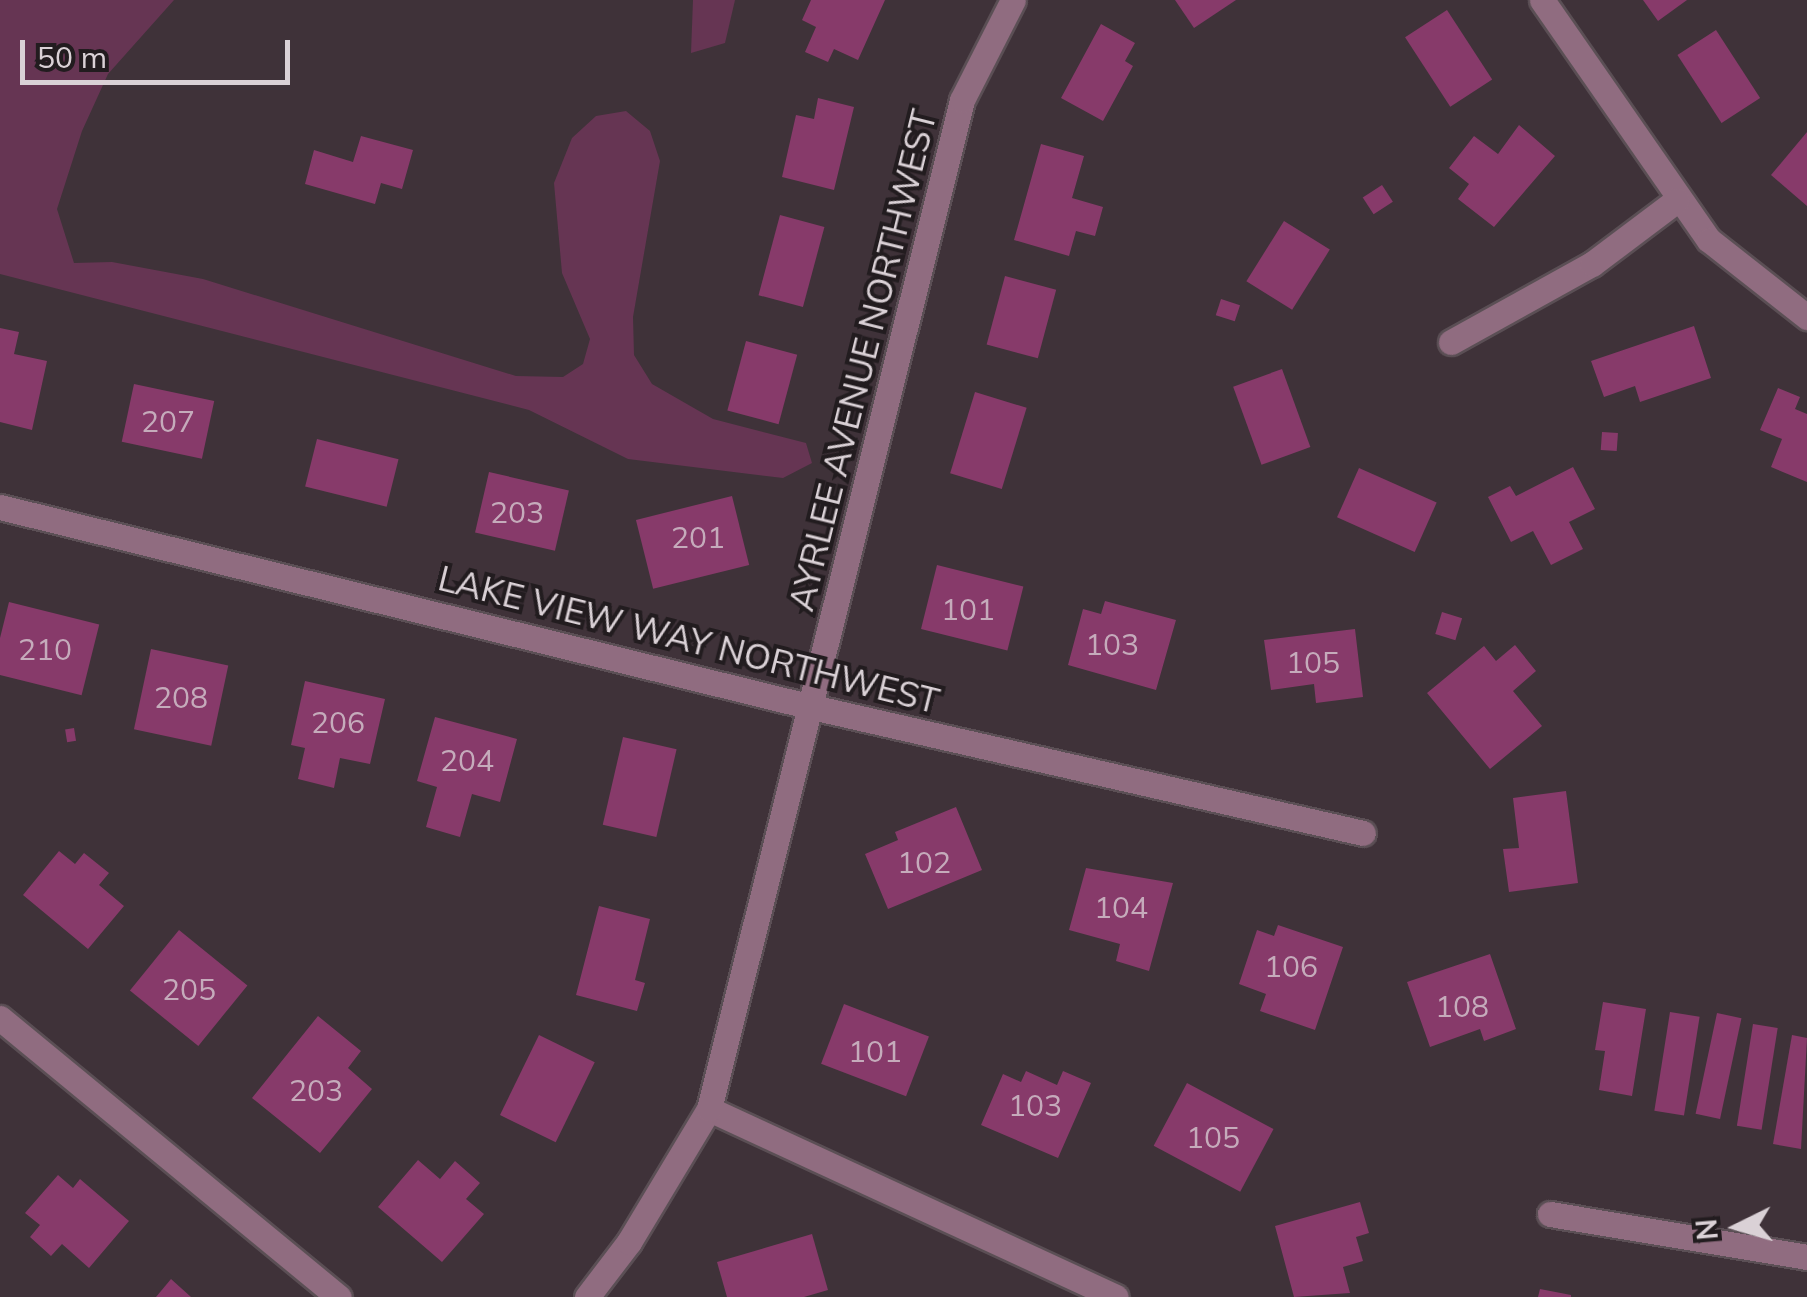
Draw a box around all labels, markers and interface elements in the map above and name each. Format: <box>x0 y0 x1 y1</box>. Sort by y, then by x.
scale bar <box>25 20 295 82</box>
text: 50 m <box>37 38 107 76</box>
street label: AYRLEE AVENUE NORTHWEST <box>779 105 945 615</box>
house number: 207 <box>141 403 195 439</box>
house number: 203 <box>490 494 544 530</box>
house number: 201 <box>671 519 725 555</box>
street label: LAKE VIEW WAY NORTHWEST <box>434 556 944 722</box>
house number: 101 <box>941 591 995 627</box>
house number: 103 <box>1085 626 1139 662</box>
house number: 210 <box>18 631 72 667</box>
house number: 105 <box>1286 644 1340 680</box>
house number: 208 <box>154 679 208 715</box>
house number: 206 <box>311 704 365 740</box>
house number: 204 <box>440 742 494 778</box>
house number: 102 <box>897 844 951 880</box>
house number: 104 <box>1094 889 1148 925</box>
house number: 106 <box>1264 948 1318 984</box>
house number: 205 <box>162 971 216 1007</box>
house number: 108 <box>1435 988 1489 1024</box>
house number: 101 <box>848 1033 902 1069</box>
house number: 203 <box>289 1072 343 1108</box>
house number: 103 <box>1008 1087 1062 1123</box>
house number: 105 <box>1186 1119 1240 1155</box>
north arrow <box>1687 1177 1787 1277</box>
text: N <box>1688 1218 1725 1242</box>

